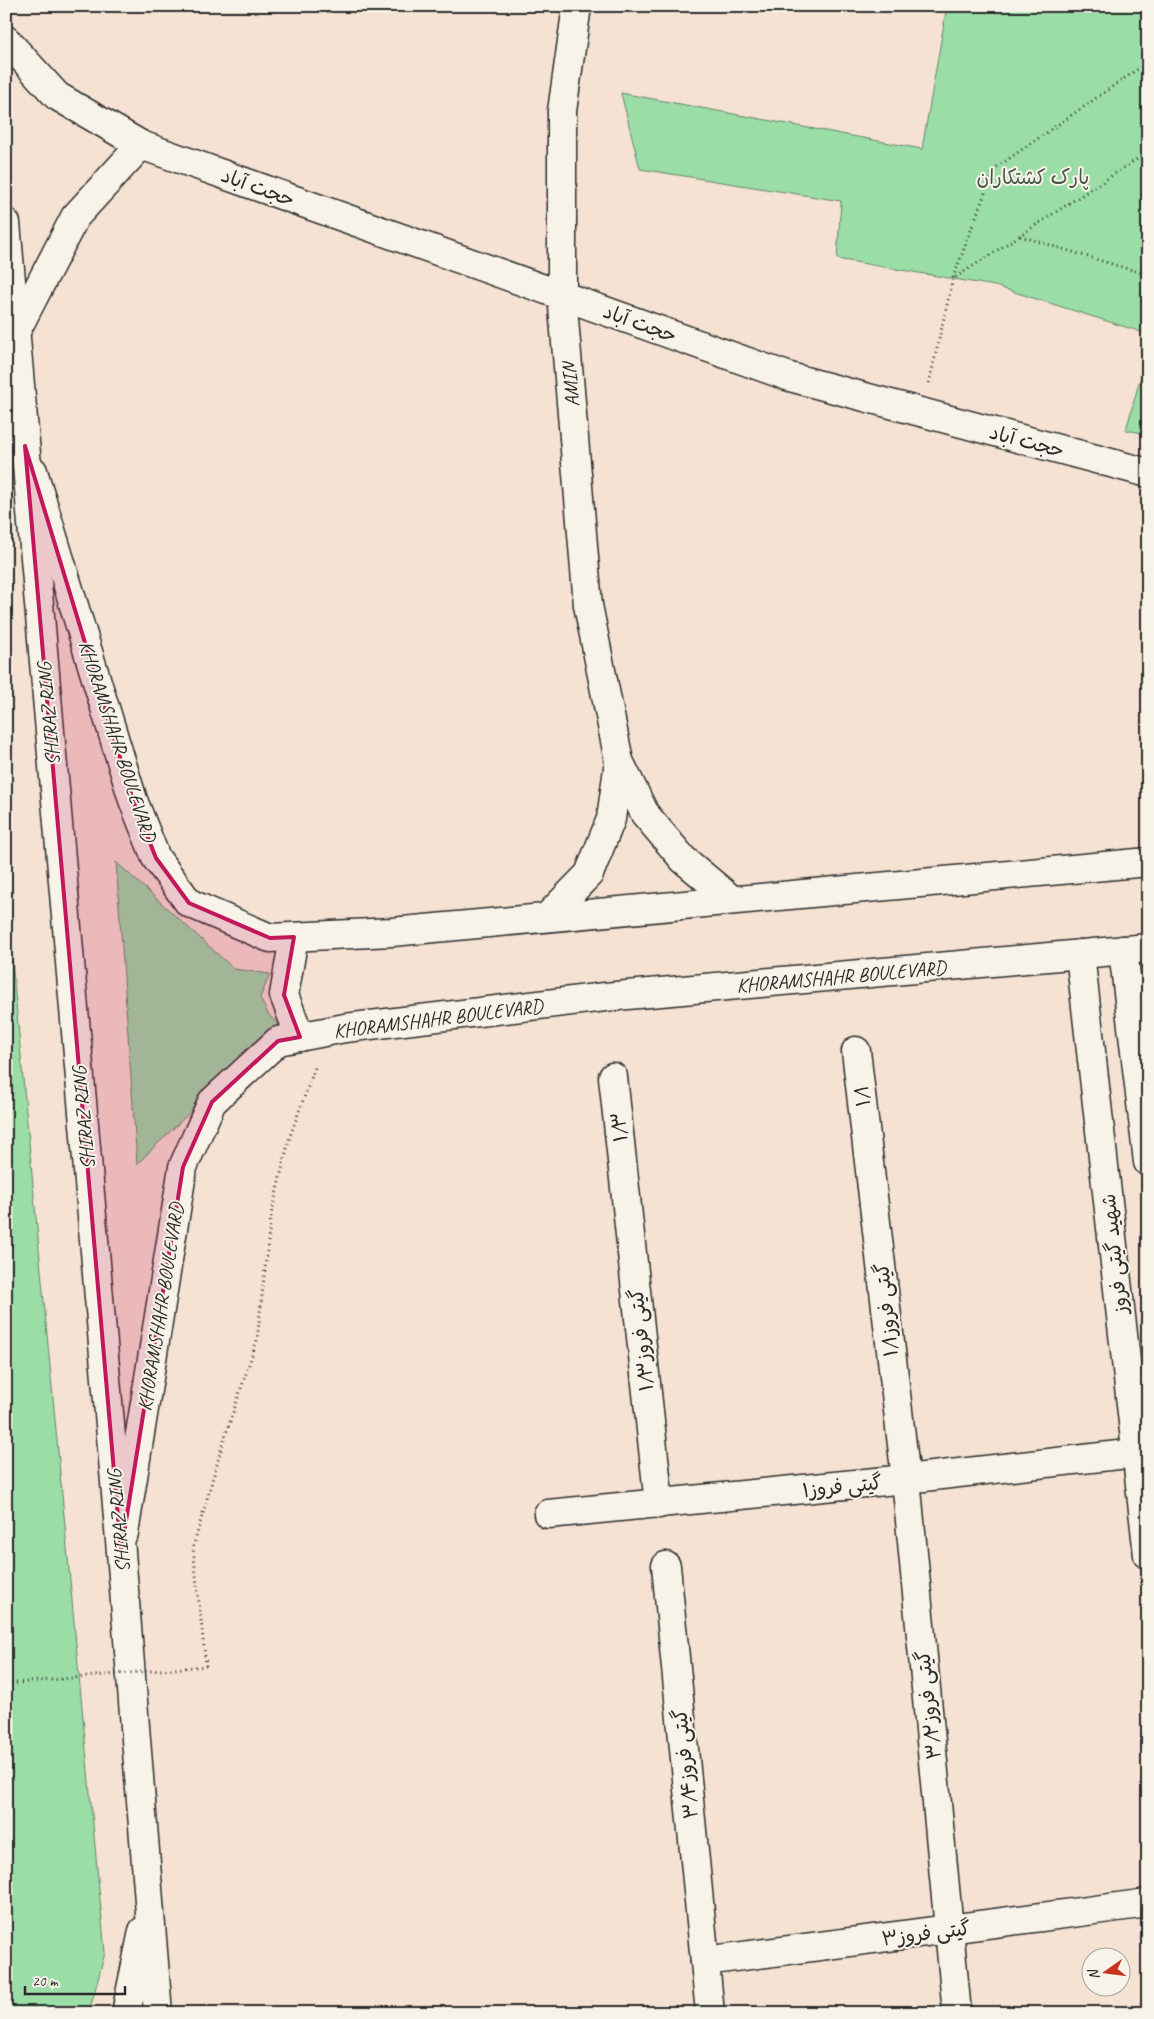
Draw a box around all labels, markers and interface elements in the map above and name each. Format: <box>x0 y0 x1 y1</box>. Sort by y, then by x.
street label: حجت آباد <box>218 163 298 212</box>
park label: پارک کشتکاران <box>977 165 1089 190</box>
street label: حجت آباد <box>600 299 680 348</box>
street label: AMIN <box>556 359 585 408</box>
street label: حجت آباد <box>987 420 1067 463</box>
street label: KHORAMSHAHR BOULEVARD <box>73 637 162 846</box>
street label: SHIRAZ RING <box>31 659 65 766</box>
street label: KHORAMSHAHR BOULEVARD <box>735 955 948 998</box>
street label: KHORAMSHAHR BOULEVARD <box>332 993 545 1044</box>
street label: SHIRAZ RING <box>66 1063 100 1170</box>
street label: ۱/۱ <box>849 1084 876 1108</box>
street label: ۱/۳ <box>605 1111 634 1143</box>
street label: شهید گیتی فروز <box>1096 1193 1133 1317</box>
street label: KHORAMSHAHR BOULEVARD <box>132 1200 189 1413</box>
street label: ۱/۱گیتی فروز <box>869 1262 904 1358</box>
street label: ۱/۳گیتی فروز <box>624 1287 659 1393</box>
street label: SHIRAZ RING <box>101 1466 135 1573</box>
street label: ۱گیتی فروز <box>801 1470 883 1503</box>
street label: ۳/۲گیتی فروز <box>910 1649 947 1761</box>
street label: ۳/۴گیتی فروز <box>667 1708 704 1820</box>
street label: ۳گیتی فروز <box>880 1916 972 1951</box>
north arrow <box>1082 1946 1132 1996</box>
scale bar <box>25 1964 125 1996</box>
text: N <box>1084 1967 1103 1981</box>
text: 20 m <box>32 1972 59 1991</box>

